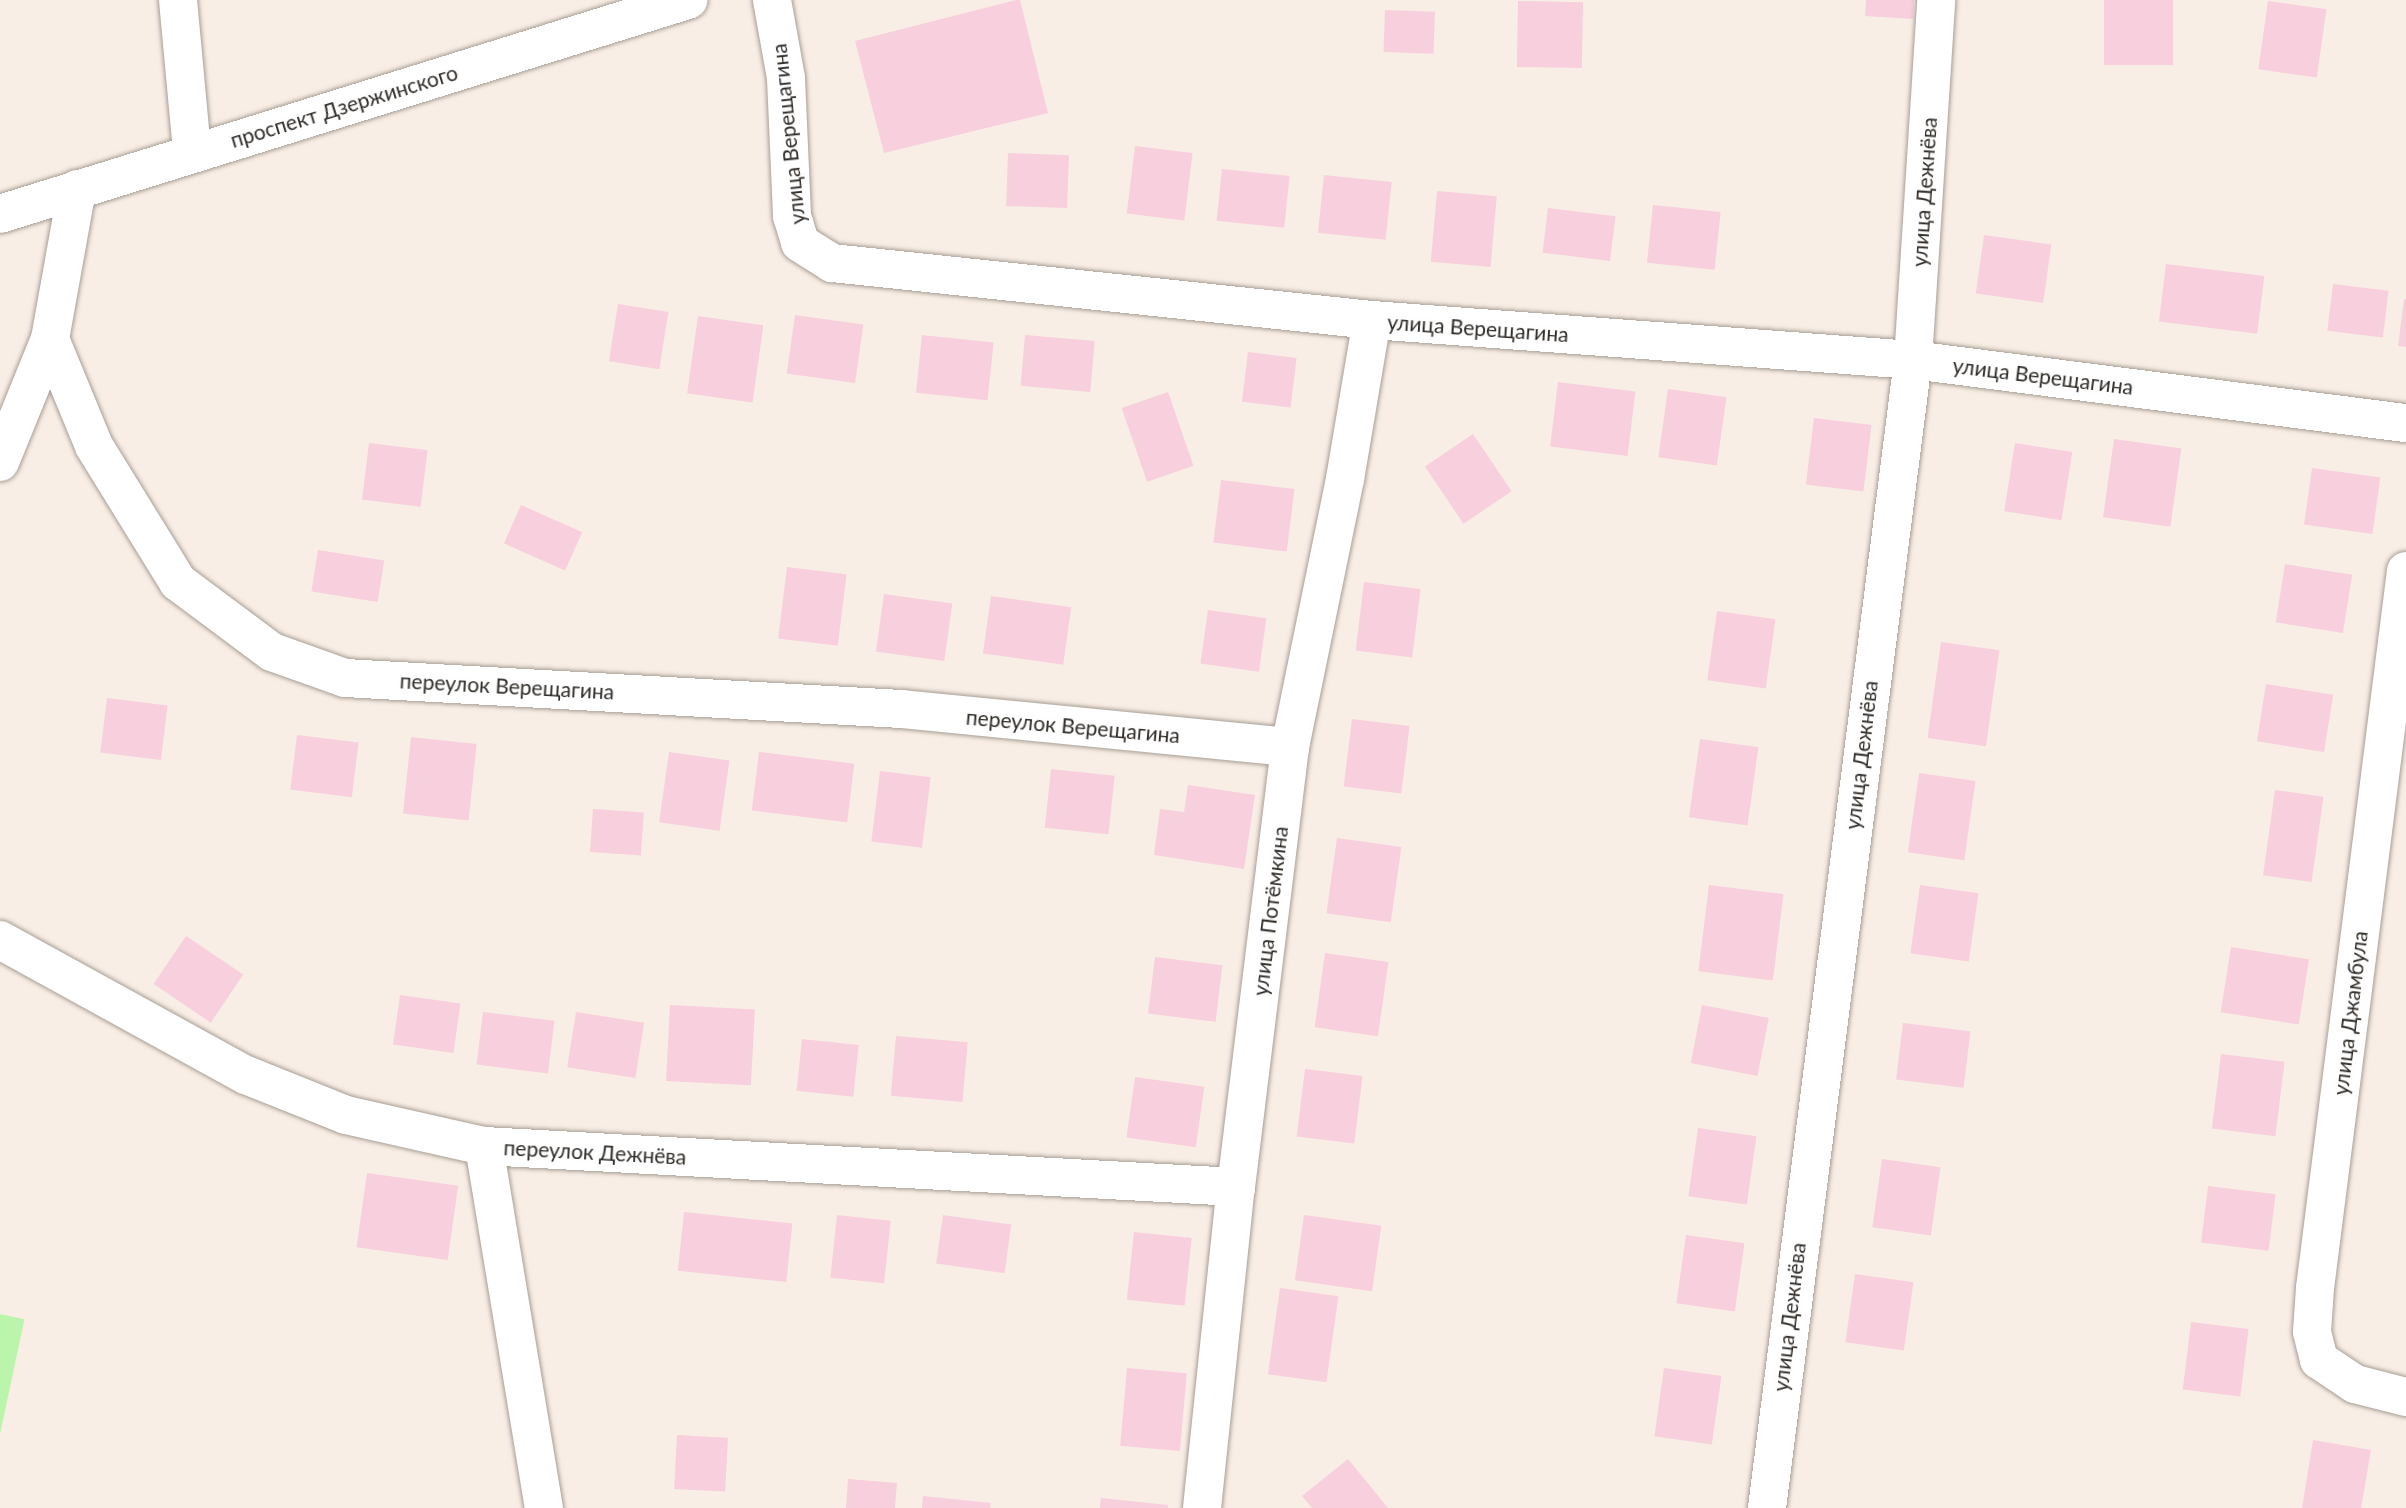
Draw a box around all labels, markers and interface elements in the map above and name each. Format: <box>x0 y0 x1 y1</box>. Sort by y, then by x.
street label: улица Верещагина <box>766 42 810 226</box>
street label: проспект Дзержинского <box>227 59 461 153</box>
street label: улица Дежнёва <box>1906 116 1942 268</box>
street label: улица Верещагина <box>1386 309 1570 347</box>
street label: улица Верещагина <box>1951 352 2135 400</box>
street label: переулок Верещагина <box>399 668 615 704</box>
street label: улица Дежнёва <box>1839 679 1883 831</box>
street label: переулок Верещагина <box>965 704 1181 748</box>
street label: улица Потёмкина <box>1247 825 1293 997</box>
street label: улица Джамбула <box>2327 929 2373 1097</box>
street label: переулок Дежнёва <box>503 1135 687 1169</box>
street label: улица Дежнёва <box>1767 1241 1811 1393</box>

